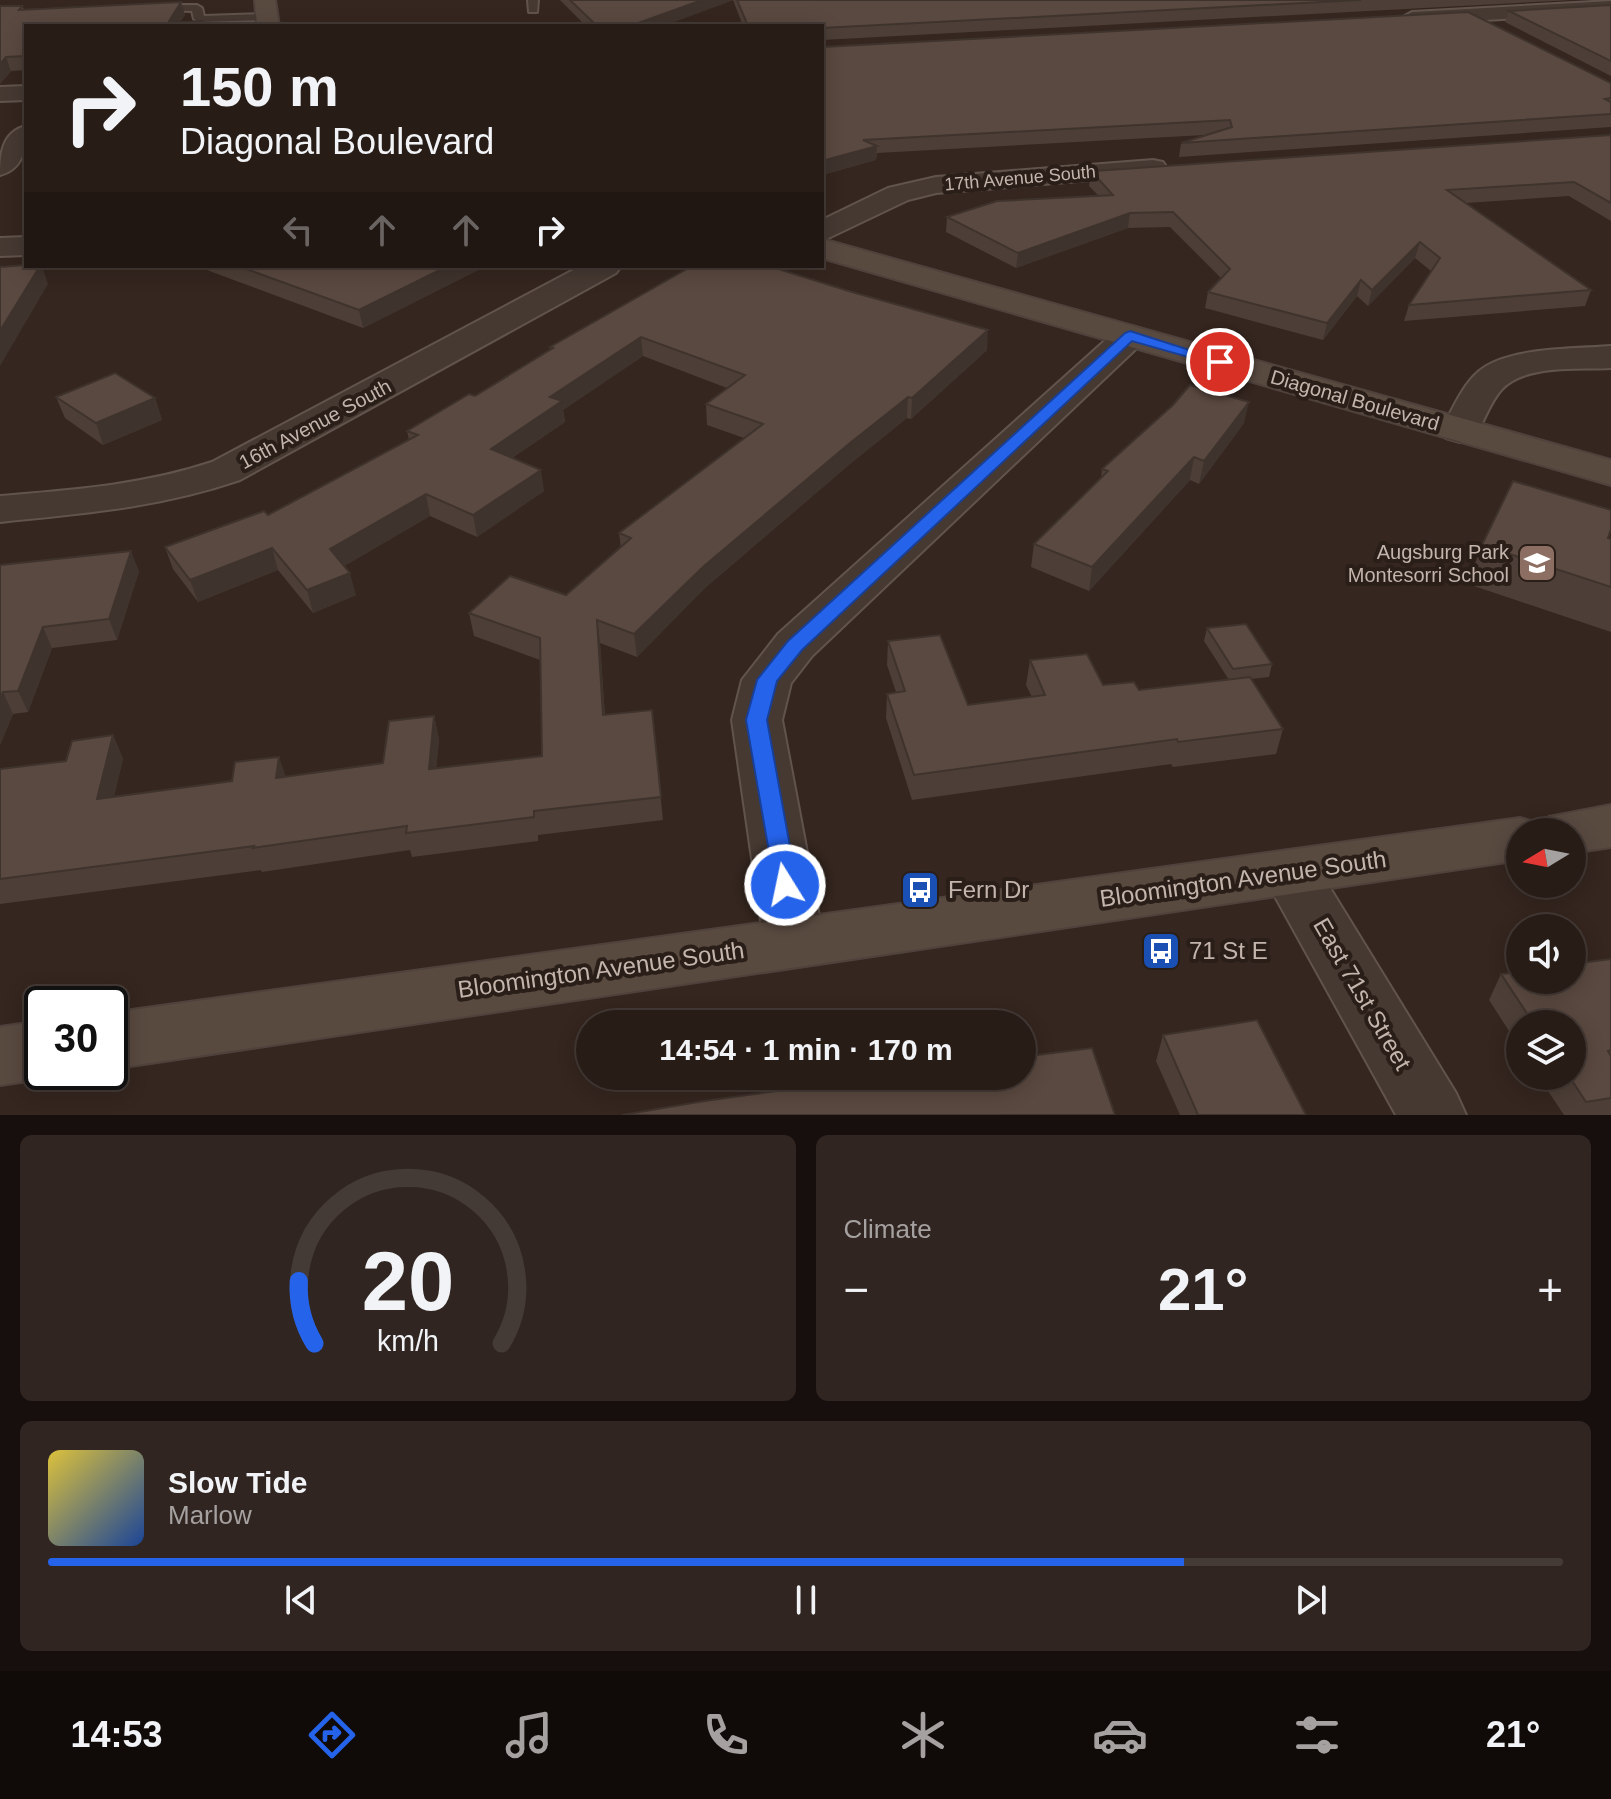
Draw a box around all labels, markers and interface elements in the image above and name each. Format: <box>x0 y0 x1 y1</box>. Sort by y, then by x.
text: 150 m <box>180 55 339 118</box>
icon: right <box>48 56 152 160</box>
text: Diagonal Boulevard <box>180 121 494 162</box>
street label: 17th Avenue South <box>944 161 1096 195</box>
icon: left <box>276 208 320 252</box>
icon: ahead <box>360 208 404 252</box>
icon: ahead <box>444 208 488 252</box>
icon: right <box>528 208 572 252</box>
pin <box>1186 328 1254 396</box>
icon: arrive <box>1198 340 1242 384</box>
street label: Diagonal Boulevard <box>1268 365 1442 435</box>
street label: 16th Avenue South <box>235 375 395 473</box>
place label: Augsburg Park Montesorri School <box>1348 541 1510 586</box>
school or university icon: Augsburg Park Montesorri School <box>1516 542 1558 584</box>
north arrow <box>1506 818 1586 898</box>
map controls <box>1506 818 1586 1090</box>
position arrow <box>743 843 827 927</box>
street label: Bloomington Avenue South <box>1098 845 1388 912</box>
bus stop icon: Fern Dr <box>899 869 941 911</box>
place label: Fern Dr <box>948 876 1029 903</box>
street label: East 71st Street <box>1308 913 1417 1075</box>
button: sound <box>1506 914 1586 994</box>
bus stop icon: 71 St E <box>1140 930 1182 972</box>
street label: Bloomington Avenue South <box>456 936 746 1003</box>
place label: 71 St E <box>1189 937 1268 964</box>
speed limit sign: 30 <box>24 986 128 1090</box>
button: layers <box>1506 1010 1586 1090</box>
text: 14:54 · 1 min · 170 m <box>659 1033 953 1066</box>
text: Climate <box>844 1214 932 1244</box>
text: 20 <box>361 1235 454 1328</box>
text: 21° <box>1158 1256 1249 1323</box>
text: − <box>844 1265 869 1314</box>
text: + <box>1537 1265 1563 1314</box>
text: km/h <box>377 1325 439 1357</box>
text: Slow Tide <box>168 1466 307 1499</box>
text: Marlow <box>168 1500 252 1530</box>
icon: previous <box>279 1578 323 1622</box>
icon: pause <box>784 1578 828 1622</box>
icon: next <box>1289 1578 1333 1622</box>
icon: directions <box>304 1707 360 1763</box>
icon: music <box>501 1707 557 1763</box>
icon: phone <box>698 1707 754 1763</box>
icon: climate <box>895 1707 951 1763</box>
icon: car <box>1092 1707 1148 1763</box>
icon: filters <box>1289 1707 1345 1763</box>
text: 14:53 <box>71 1714 163 1755</box>
text: 21° <box>1486 1714 1540 1755</box>

